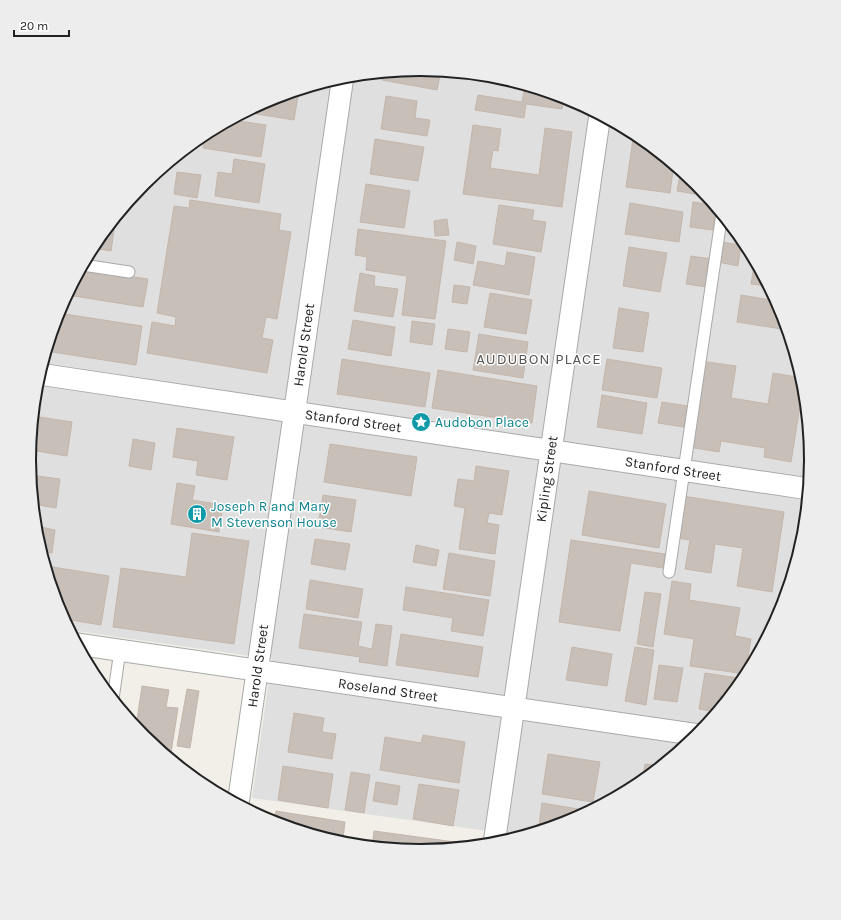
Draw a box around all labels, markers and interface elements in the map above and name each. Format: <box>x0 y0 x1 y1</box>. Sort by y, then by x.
scale bar <box>14 12 69 38</box>
text: 20 m <box>20 19 48 33</box>
street label: Harold Street <box>290 302 318 388</box>
district label: AUDUBON PLACE <box>476 350 602 368</box>
street label: Stanford Street <box>304 406 402 436</box>
place icon: Audobon Place <box>410 411 432 433</box>
place label: Audobon Place <box>435 414 529 431</box>
street label: Kipling Street <box>533 435 561 523</box>
street label: Stanford Street <box>624 453 722 485</box>
place label: Joseph R and Mary M Stevenson House <box>211 498 337 531</box>
building icon: Joseph R and Mary M Stevenson House <box>186 503 208 525</box>
street label: Harold Street <box>244 623 272 709</box>
street label: Roseland Street <box>337 675 439 705</box>

